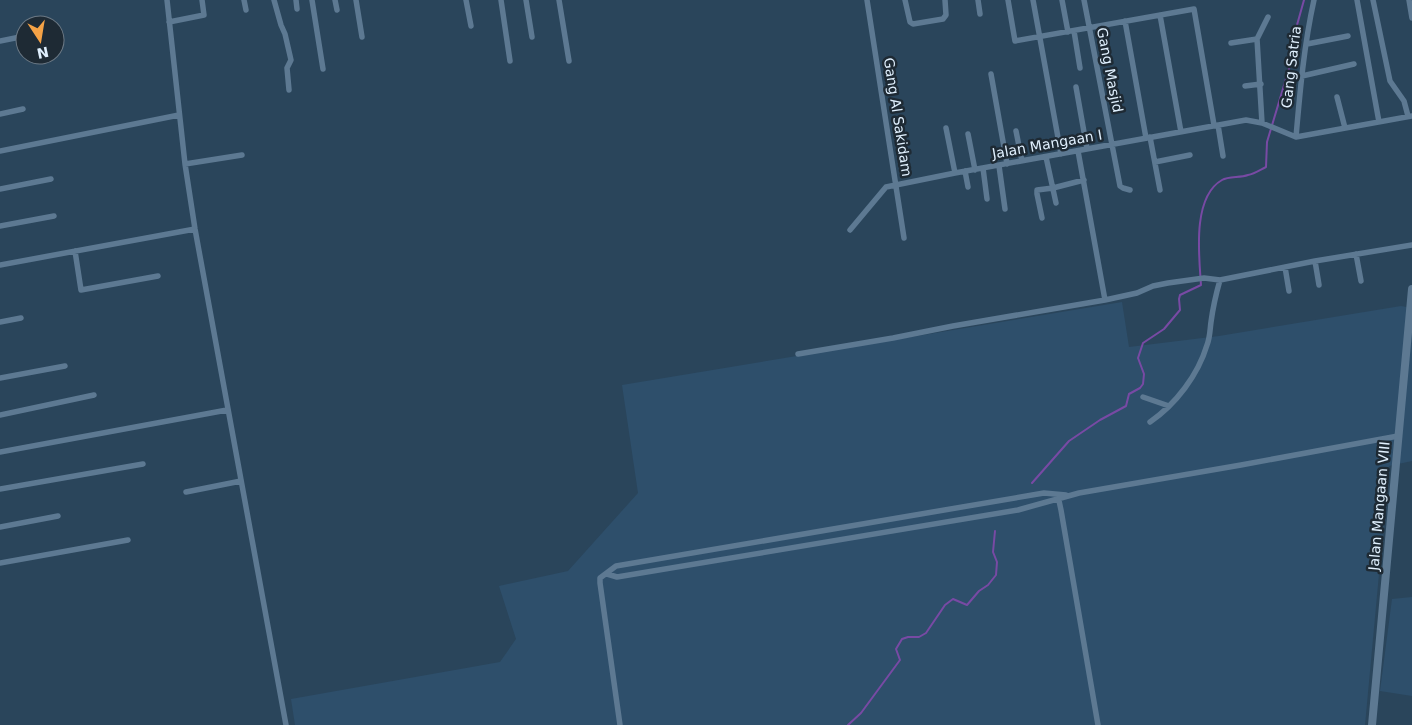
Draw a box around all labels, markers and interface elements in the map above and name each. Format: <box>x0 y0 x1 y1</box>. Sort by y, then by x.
north arrow <box>15 15 65 65</box>
street label: Gang Satria <box>1278 25 1304 109</box>
street label: Gang Masjid <box>1094 26 1126 114</box>
text: N <box>35 44 50 62</box>
street label: Gang Al Sakidam <box>881 56 915 178</box>
street label: Jalan Mangaan I <box>990 126 1103 162</box>
street label: Jalan Mangaan VIII <box>1365 441 1393 572</box>

